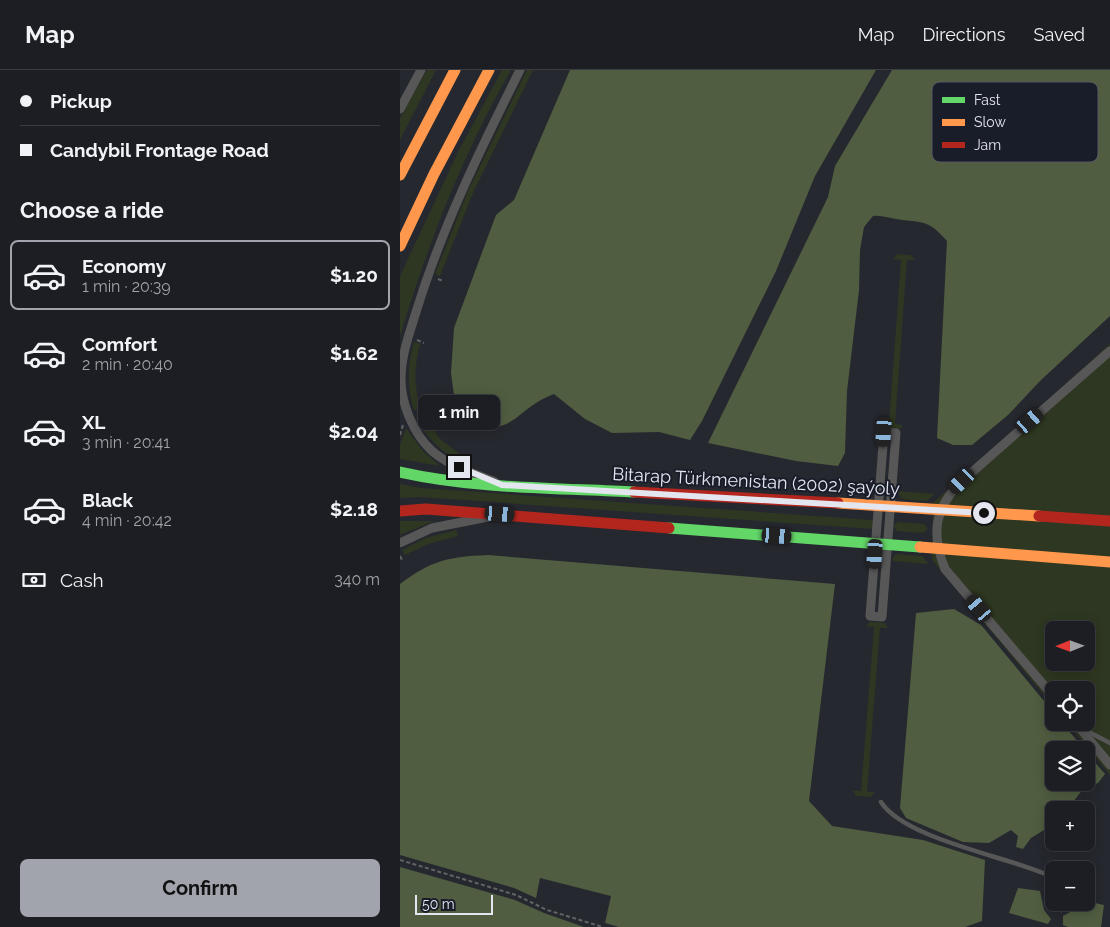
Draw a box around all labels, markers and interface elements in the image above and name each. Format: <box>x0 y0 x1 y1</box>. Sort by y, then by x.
text: Map <box>25 20 75 49</box>
text: Map <box>858 24 894 45</box>
text: Directions <box>922 24 1006 45</box>
text: Saved <box>1034 24 1085 45</box>
legend <box>932 82 1098 162</box>
text: Pickup <box>50 90 112 112</box>
text: Fast <box>974 92 1001 108</box>
text: Slow <box>974 114 1006 130</box>
text: Jam <box>974 137 1001 153</box>
text: Candybil Frontage Road <box>50 139 269 161</box>
text: Choose a ride <box>20 197 164 223</box>
icon: car <box>22 253 67 298</box>
text: Economy <box>82 255 166 277</box>
text: $1.20 <box>330 264 378 286</box>
text: 1 min · 20:39 <box>82 277 171 296</box>
icon: car <box>22 331 67 376</box>
text: Comfort <box>82 333 157 355</box>
text: $1.62 <box>330 342 378 364</box>
text: 2 min · 20:40 <box>82 355 173 374</box>
callout: 1 min <box>418 394 500 430</box>
text: 1 min <box>439 403 479 422</box>
car <box>1013 405 1046 437</box>
icon: car <box>22 409 67 454</box>
text: XL <box>82 411 105 433</box>
car <box>875 417 892 447</box>
text: $2.04 <box>328 420 378 442</box>
text: 3 min · 20:41 <box>82 433 170 452</box>
route end <box>448 456 470 478</box>
street label: Bitarap Türkmenistan (2002) şaýoly <box>612 463 901 499</box>
car <box>945 465 978 497</box>
icon: car <box>22 487 67 532</box>
text: Black <box>82 489 133 511</box>
text: $2.18 <box>330 498 378 520</box>
route start <box>973 502 995 524</box>
car <box>484 505 515 523</box>
text: 4 min · 20:42 <box>82 511 172 530</box>
car <box>761 527 792 545</box>
car <box>866 539 883 569</box>
icon: cash <box>20 566 48 594</box>
text: Cash <box>60 569 104 591</box>
text: 340 m <box>334 570 380 589</box>
car <box>963 592 994 624</box>
north arrow <box>1045 621 1095 671</box>
map controls <box>1045 621 1095 911</box>
button: locate <box>1045 681 1095 731</box>
button: layers <box>1045 741 1095 791</box>
button: + <box>1045 801 1095 851</box>
button: Confirm <box>20 859 380 917</box>
button: − <box>1045 861 1095 911</box>
scale bar <box>415 892 492 915</box>
text: 50 m <box>422 896 455 912</box>

